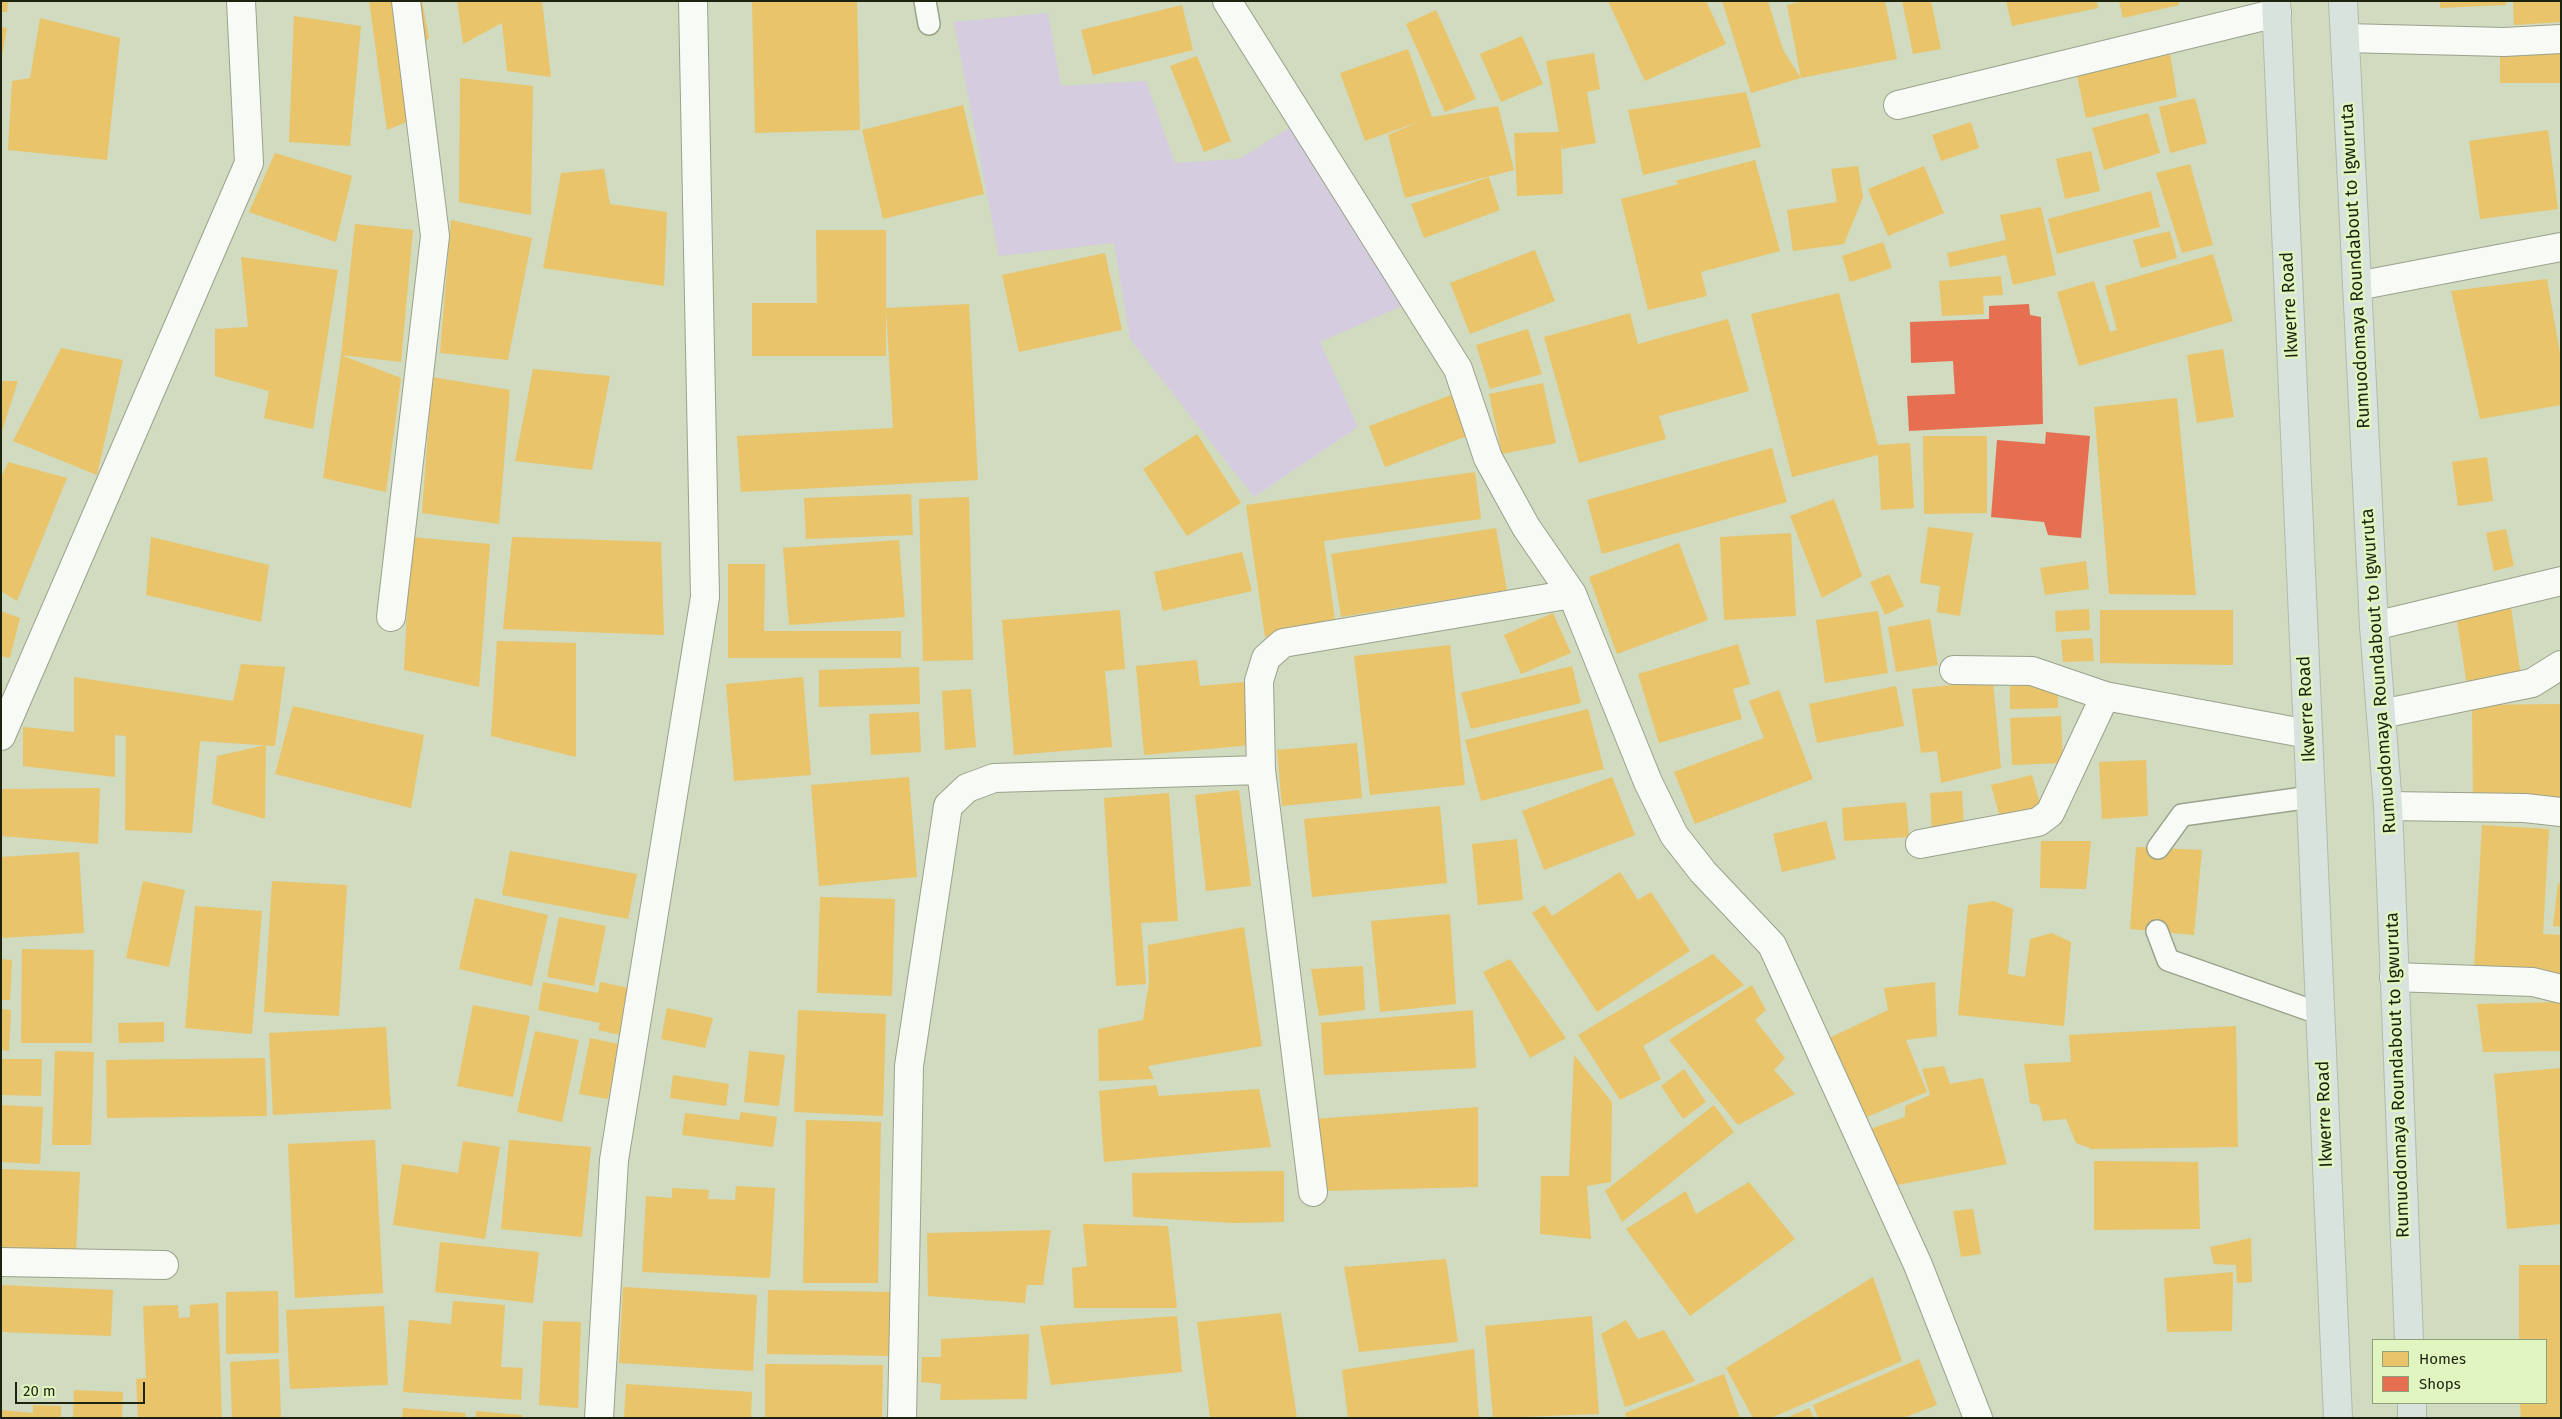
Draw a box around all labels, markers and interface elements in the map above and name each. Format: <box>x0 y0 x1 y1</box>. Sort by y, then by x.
street label: Rumuodomaya Roundabout to Igwuruta <box>2337 103 2375 429</box>
street label: Ikwerre Road <box>2276 251 2304 359</box>
street label: Rumuodomaya Roundabout to Igwuruta <box>2357 508 2401 834</box>
street label: Ikwerre Road <box>2293 655 2321 763</box>
street label: Rumuodomaya Roundabout to Igwuruta <box>2382 912 2414 1238</box>
street label: Ikwerre Road <box>2312 1060 2338 1168</box>
legend <box>2372 1339 2547 1404</box>
text: Homes <box>2419 1350 2466 1368</box>
scale bar <box>18 1372 148 1404</box>
text: Shops <box>2419 1375 2461 1393</box>
text: 20 m <box>23 1382 56 1400</box>

